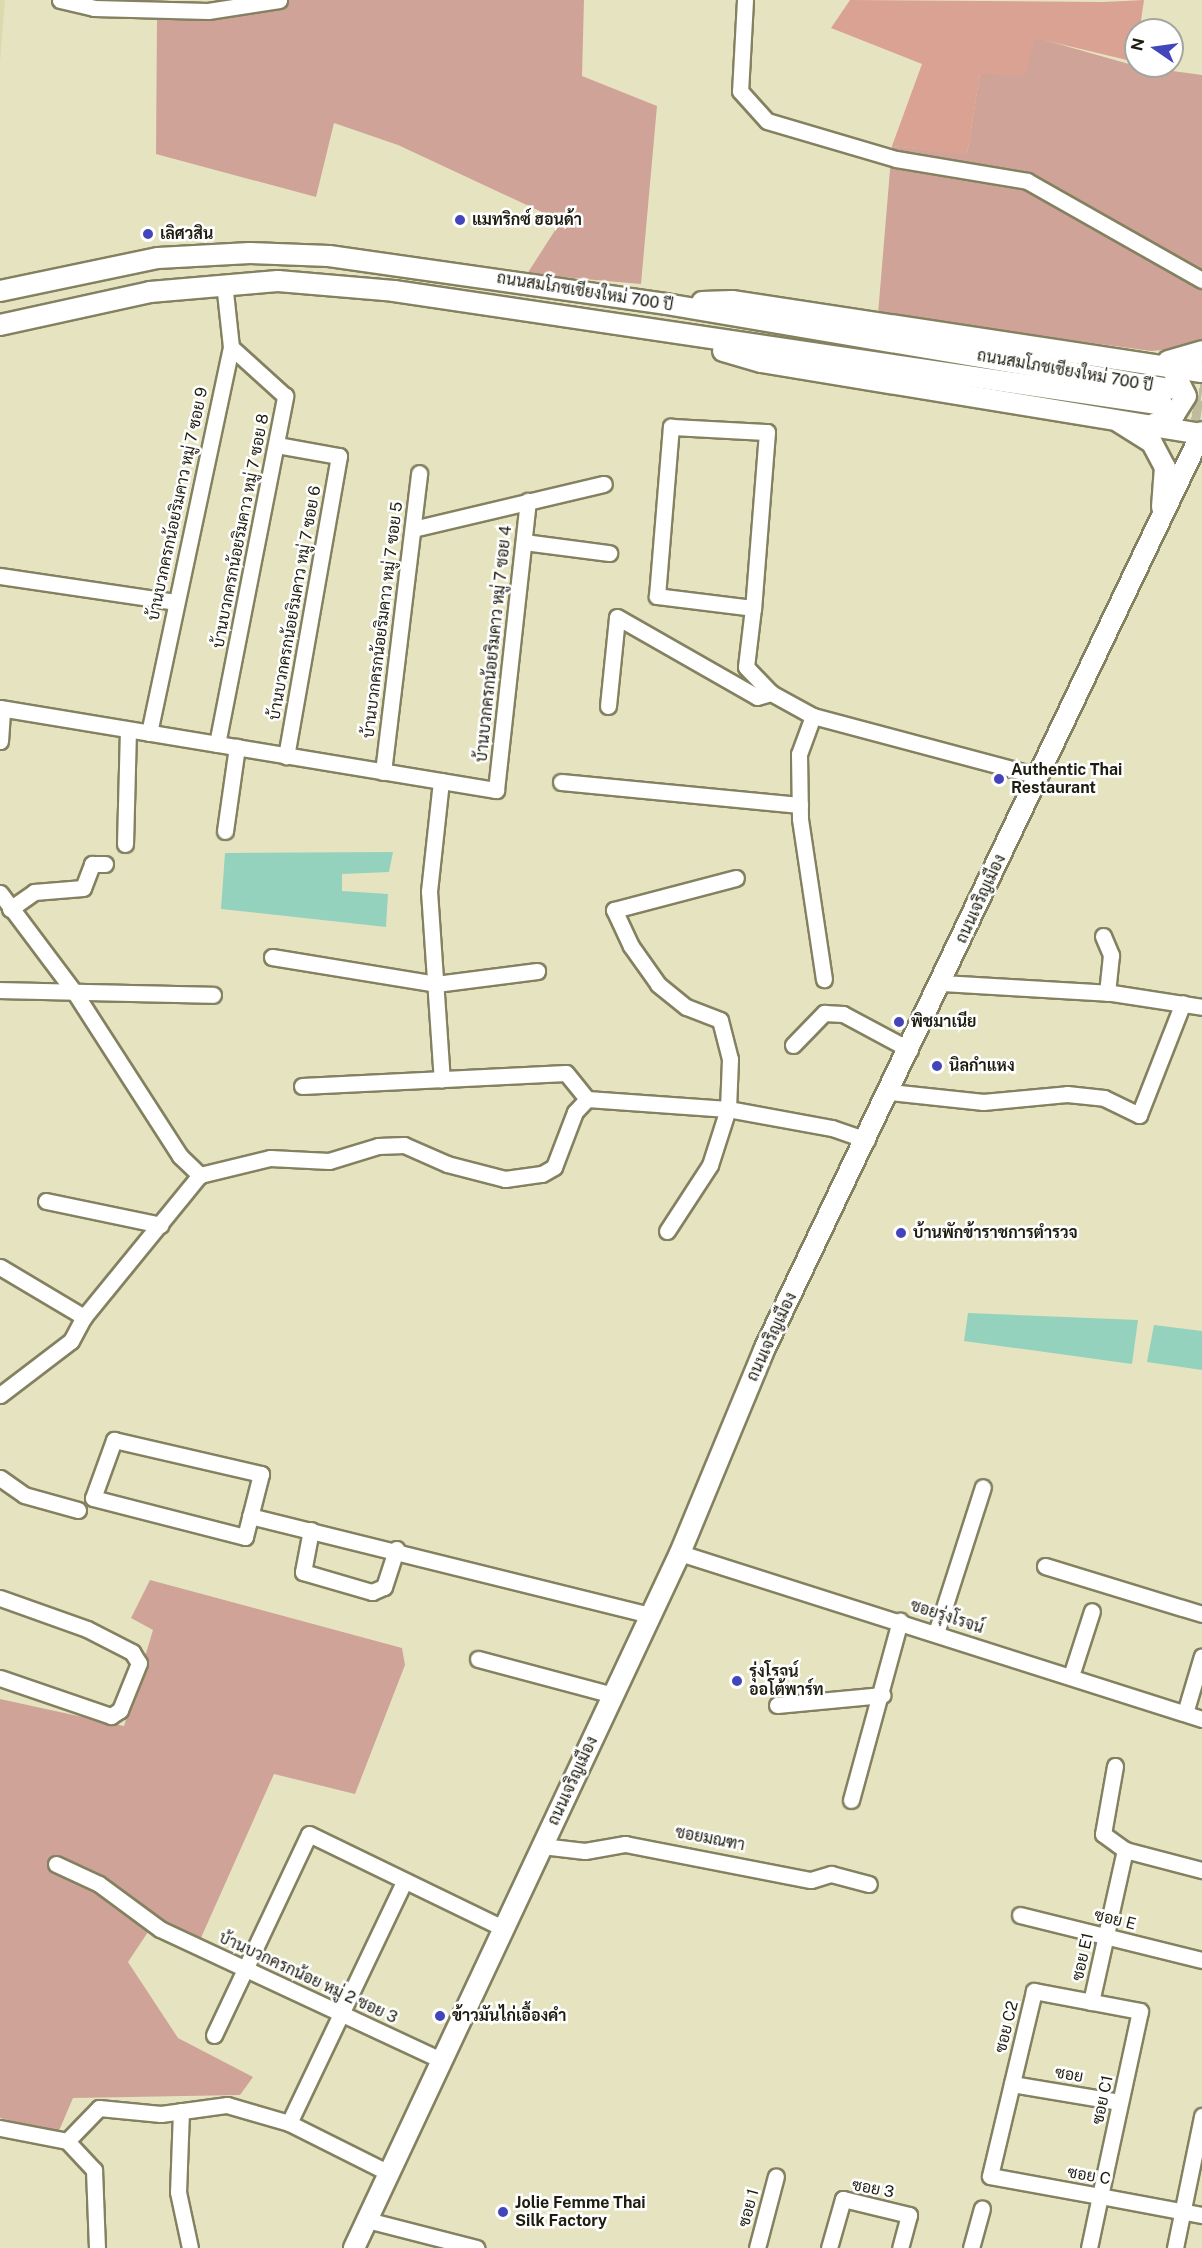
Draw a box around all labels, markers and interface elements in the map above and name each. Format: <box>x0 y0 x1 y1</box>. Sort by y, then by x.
north arrow <box>1124 18 1184 78</box>
text: N <box>1127 36 1149 53</box>
place label: แมทริกซ์ ฮอนด้า <box>472 210 582 230</box>
marker: แมทริกซ์ ฮอนด้า <box>453 213 467 227</box>
place label: เลิศวสิน <box>160 224 213 244</box>
marker: เลิศวสิน <box>141 227 155 241</box>
street label: ถนนสมโภชเชียงใหม่ 700 ปี <box>495 269 675 315</box>
street label: ถนนสมโภชเชียงใหม่ 700 ปี <box>975 346 1155 396</box>
street label: บ้านบวกครกน้อยริมคาว หมู่ 7 ซอย 9 <box>144 386 212 622</box>
street label: บ้านบวกครกน้อยริมคาว หมู่ 7 ซอย 8 <box>209 412 273 650</box>
street label: บ้านบวกครกน้อยริมคาว หมู่ 7 ซอย 6 <box>265 484 325 722</box>
street label: บ้านบวกครกน้อยริมคาว หมู่ 7 ซอย 5 <box>359 501 407 739</box>
street label: บ้านบวกครกน้อยริมคาว หมู่ 7 ซอย 4 <box>472 525 516 763</box>
place label: Authentic Thai Restaurant <box>1011 760 1122 798</box>
marker: Authentic Thai Restaurant <box>992 772 1006 786</box>
street label: ถนนเจริญเมือง <box>952 851 1010 947</box>
place label: พิชมาเนีย <box>911 1012 976 1032</box>
marker: พิชมาเนีย <box>892 1015 906 1029</box>
place label: นิลกําแหง <box>949 1056 1015 1076</box>
marker: นิลกําแหง <box>930 1059 944 1073</box>
place label: บ้านพักข้าราชการตำรวจ <box>913 1223 1078 1243</box>
marker: บ้านพักข้าราชการตำรวจ <box>894 1226 908 1240</box>
street label: ถนนเจริญเมือง <box>743 1289 801 1385</box>
street label: ซอยรุ่งโรจน์ <box>908 1596 986 1638</box>
place label: รุ่งโรจน์ ออโต้พาร์ท <box>749 1662 824 1700</box>
marker: รุ่งโรจน์ ออโต้พาร์ท <box>730 1674 744 1688</box>
street label: ถนนเจริญเมือง <box>544 1733 602 1829</box>
street label: ซอยมณฑา <box>674 1823 746 1855</box>
street label: ซอย E <box>1092 1906 1138 1934</box>
street label: บ้านบวกครกน้อย หมู่ 2 ซอย 3 <box>216 1928 400 2028</box>
street label: ซอย E1 <box>1068 1931 1098 1983</box>
street label: ซอย C2 <box>991 1999 1023 2055</box>
place label: ข้าวมันไก่เอื้องคํา <box>452 2006 566 2026</box>
marker: ข้าวมันไก่เอื้องคํา <box>433 2009 447 2023</box>
street label: ซอย <box>1053 2063 1085 2087</box>
street label: ซอย C1 <box>1088 2074 1118 2126</box>
street label: ซอย C <box>1066 2163 1112 2189</box>
street label: ซอย 3 <box>850 2176 896 2202</box>
street label: ซอย 1 <box>735 2187 763 2229</box>
place label: Jolie Femme Thai Silk Factory <box>515 2193 646 2231</box>
marker: Jolie Femme Thai Silk Factory <box>496 2205 510 2219</box>

